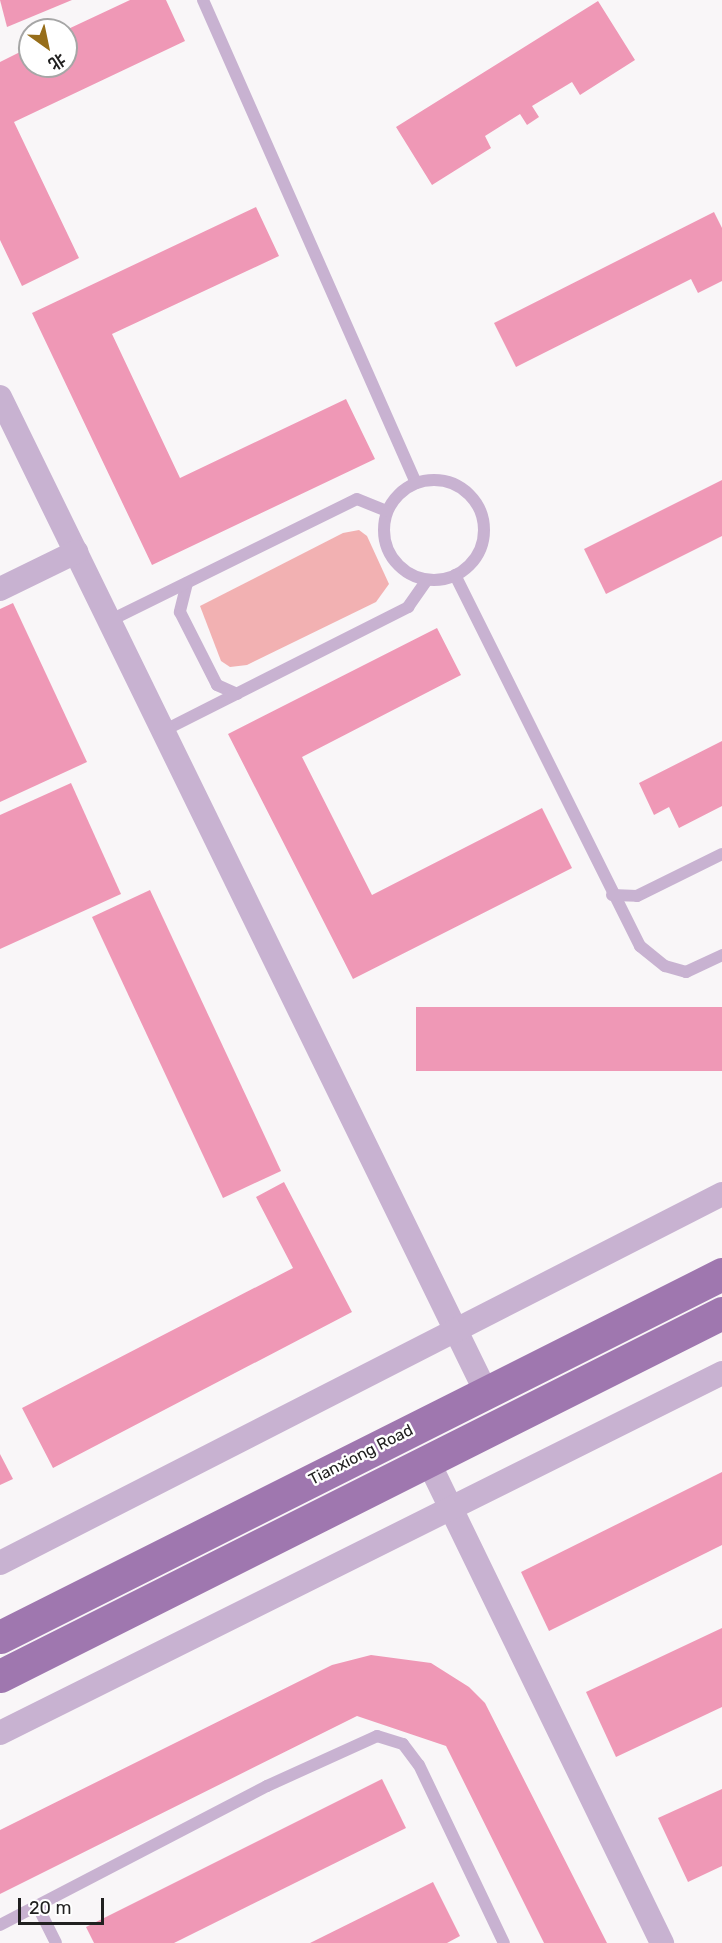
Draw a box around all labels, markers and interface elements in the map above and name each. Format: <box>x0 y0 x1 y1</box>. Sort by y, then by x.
north arrow <box>18 18 78 78</box>
text: 北 <box>45 50 69 74</box>
street label: Tianxiong Road <box>306 1420 416 1490</box>
scale bar <box>21 1886 106 1924</box>
text: 20 m <box>29 1897 71 1919</box>

